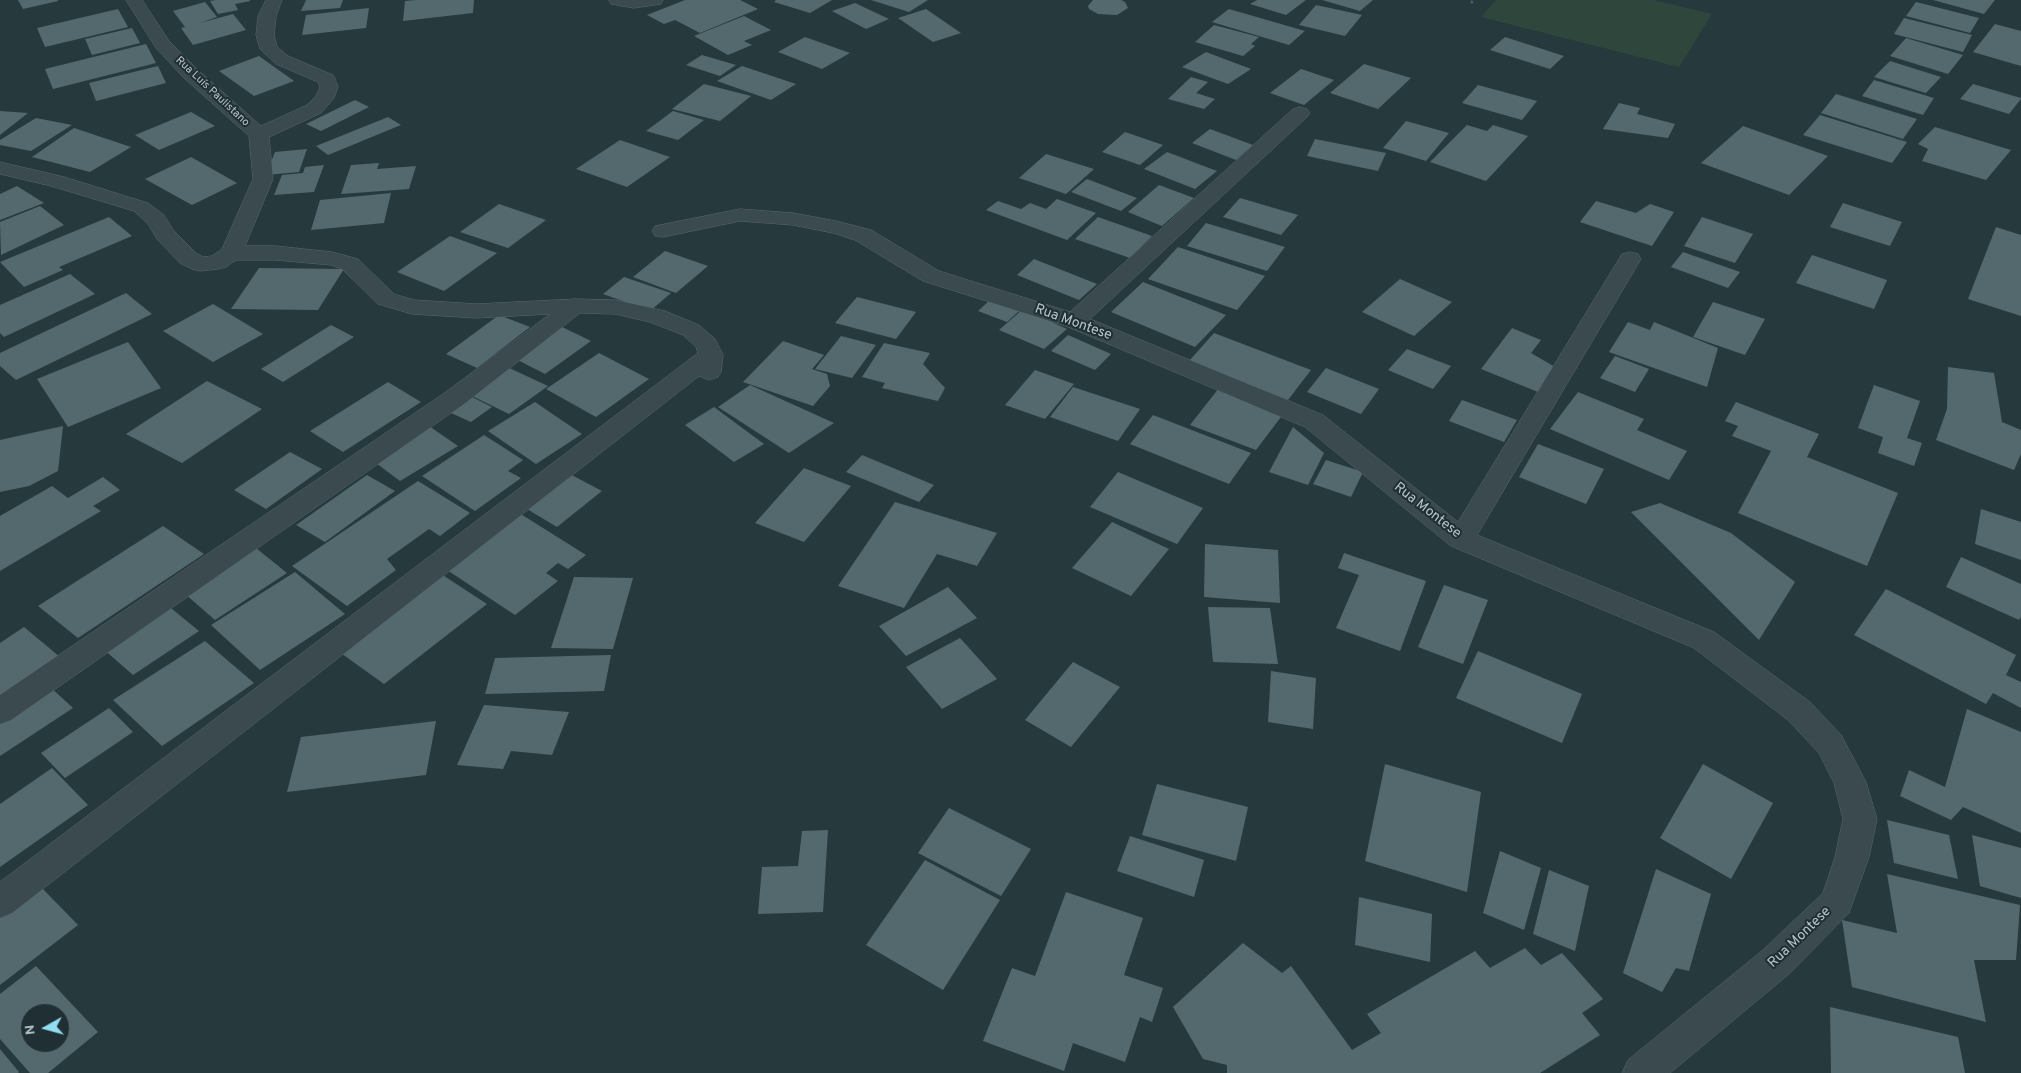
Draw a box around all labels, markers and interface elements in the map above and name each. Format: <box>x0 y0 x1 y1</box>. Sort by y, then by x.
street label: Rua Luís Paulistano <box>172 54 252 130</box>
street label: Rua Montese <box>1032 301 1114 345</box>
street label: Rua Montese <box>1390 479 1464 543</box>
street label: Rua Montese <box>1765 904 1835 972</box>
north arrow <box>20 1003 70 1053</box>
text: N <box>22 1024 40 1036</box>

